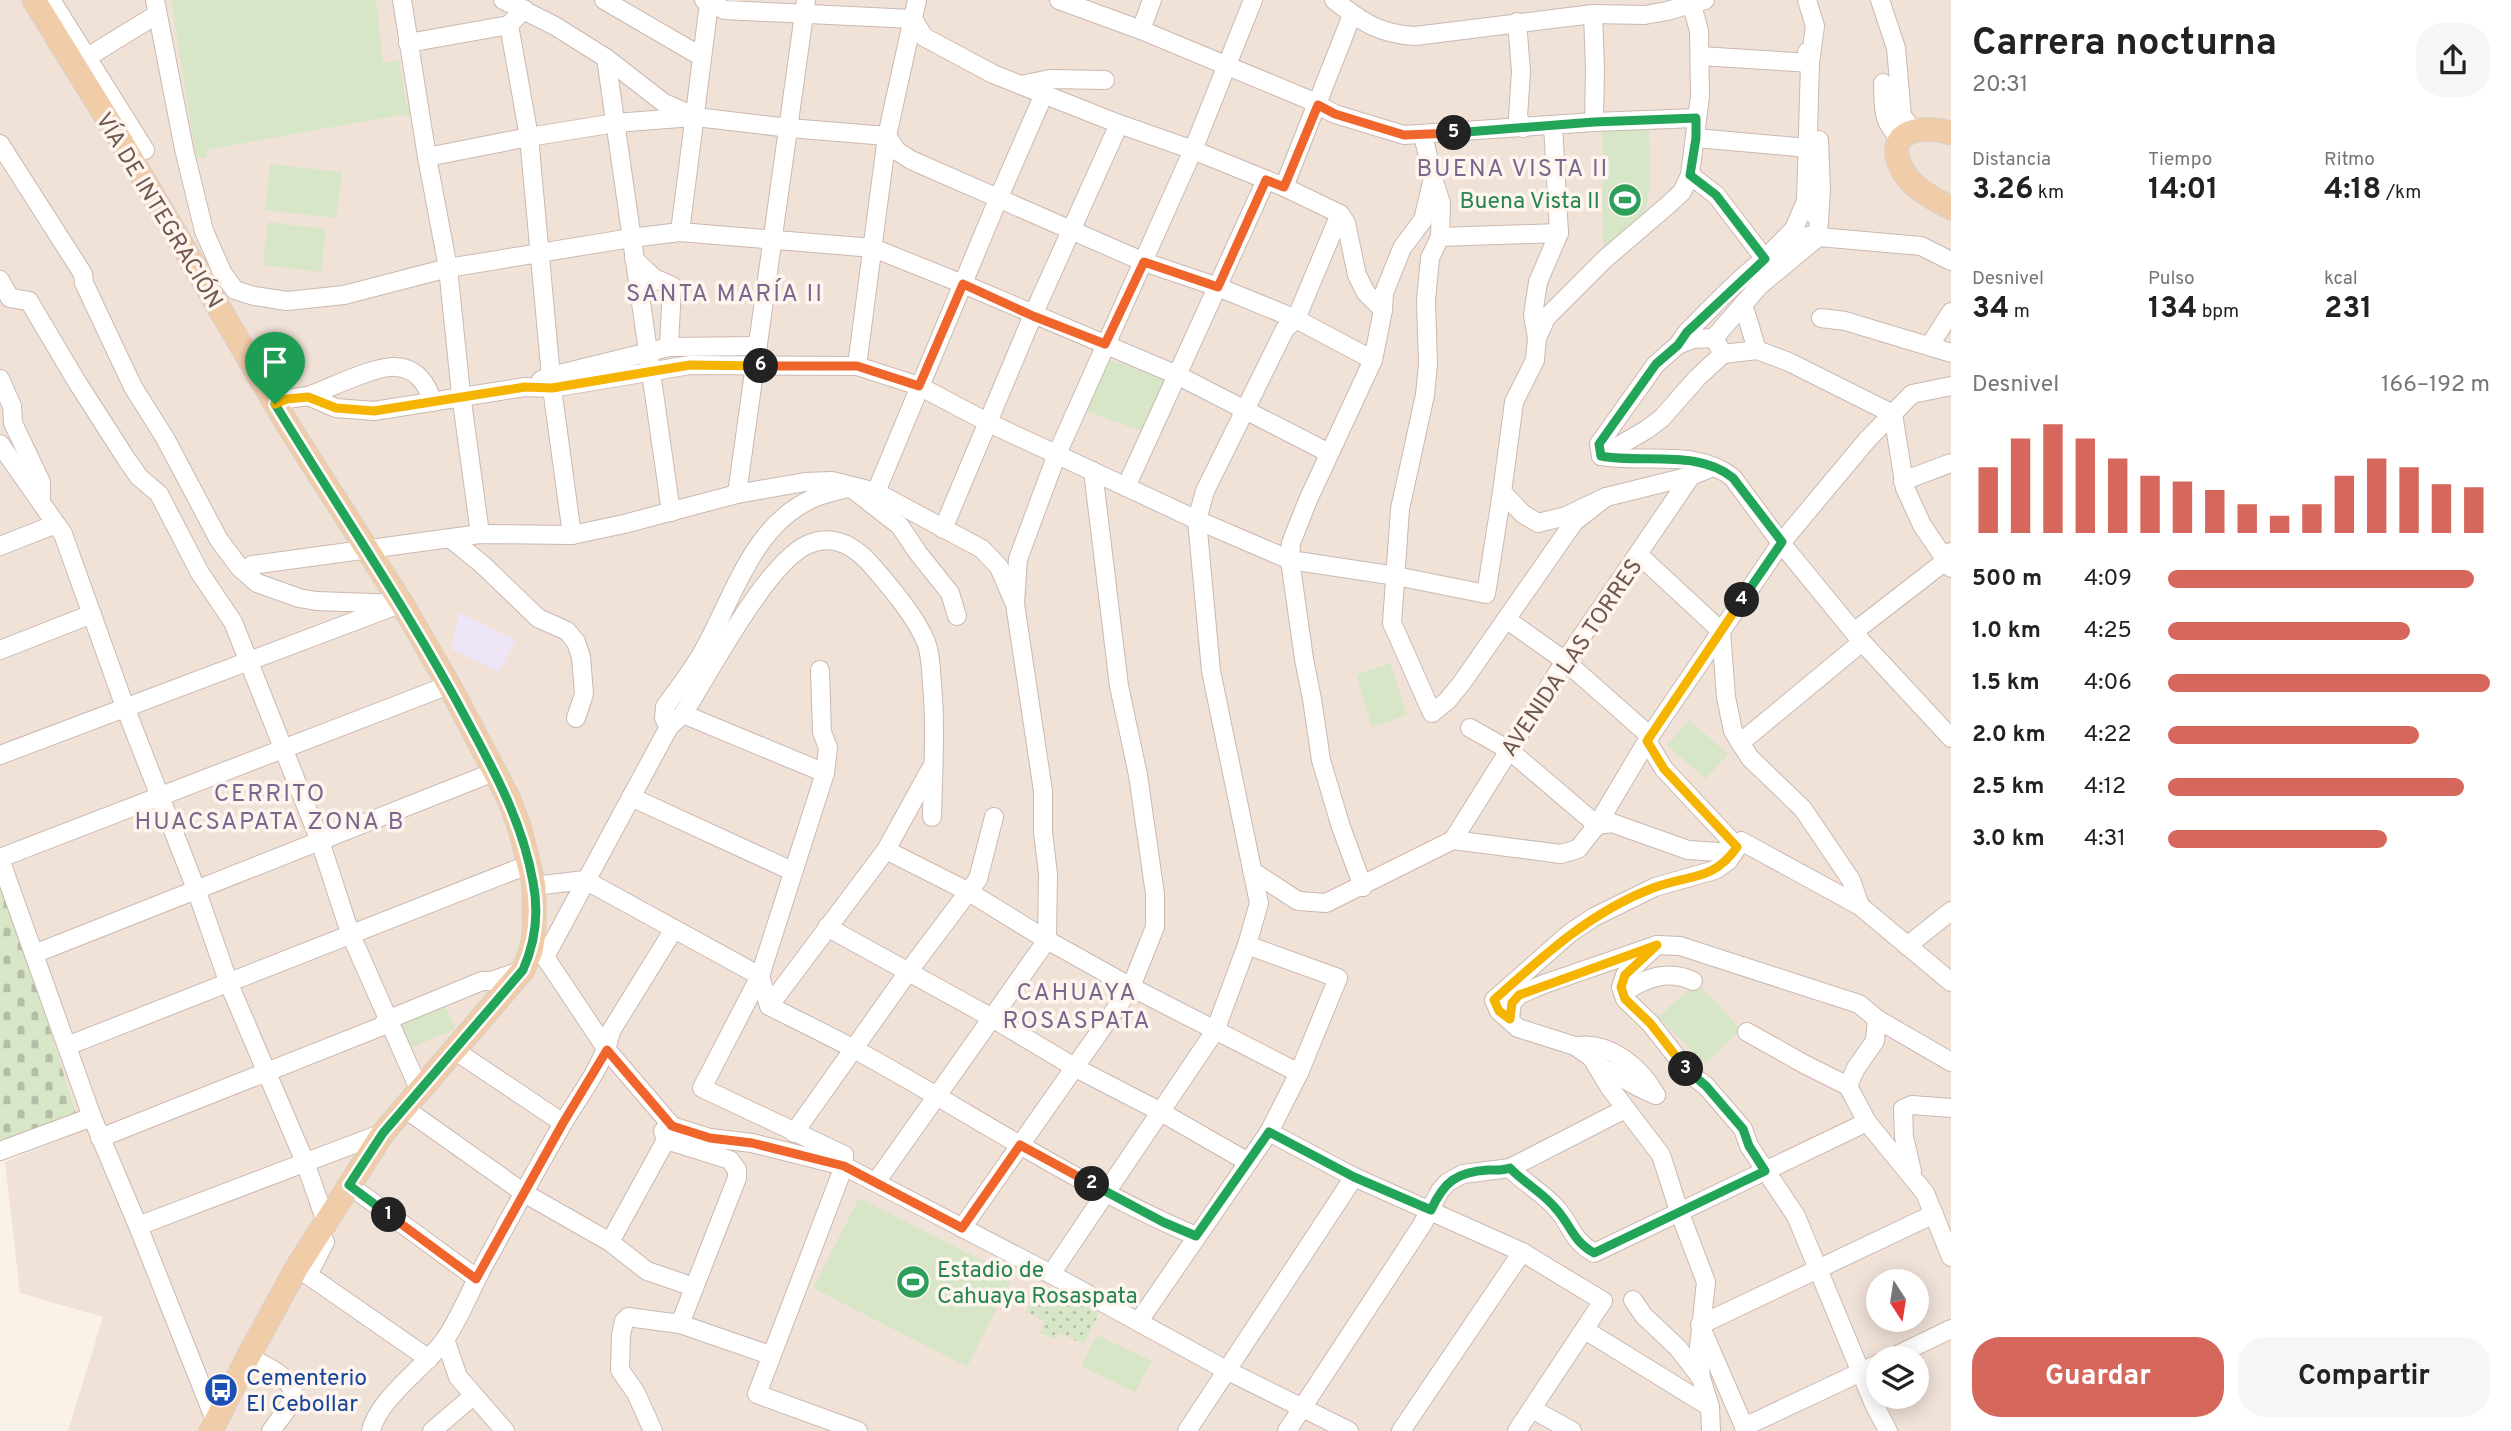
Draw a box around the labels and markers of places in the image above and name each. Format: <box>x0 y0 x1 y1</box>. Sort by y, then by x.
pin: 5 <box>1436 116 1472 150</box>
sports icon: Buena Vista II <box>1606 181 1644 219</box>
place label: Buena Vista II <box>1460 188 1600 217</box>
pin <box>245 332 305 404</box>
pin: 6 <box>744 348 778 384</box>
pin: 4 <box>1724 582 1760 618</box>
pin: 3 <box>1668 1052 1704 1086</box>
pin: 2 <box>1074 1166 1110 1202</box>
pin: 1 <box>372 1198 406 1232</box>
place label: Estadio de Cahuaya Rosaspata <box>937 1257 1138 1312</box>
sports icon: Estadio de Cahuaya Rosaspata <box>894 1263 932 1301</box>
place label: Cementerio El Cebollar <box>246 1365 367 1420</box>
bus stop icon: Cementerio El Cebollar <box>202 1371 240 1409</box>

